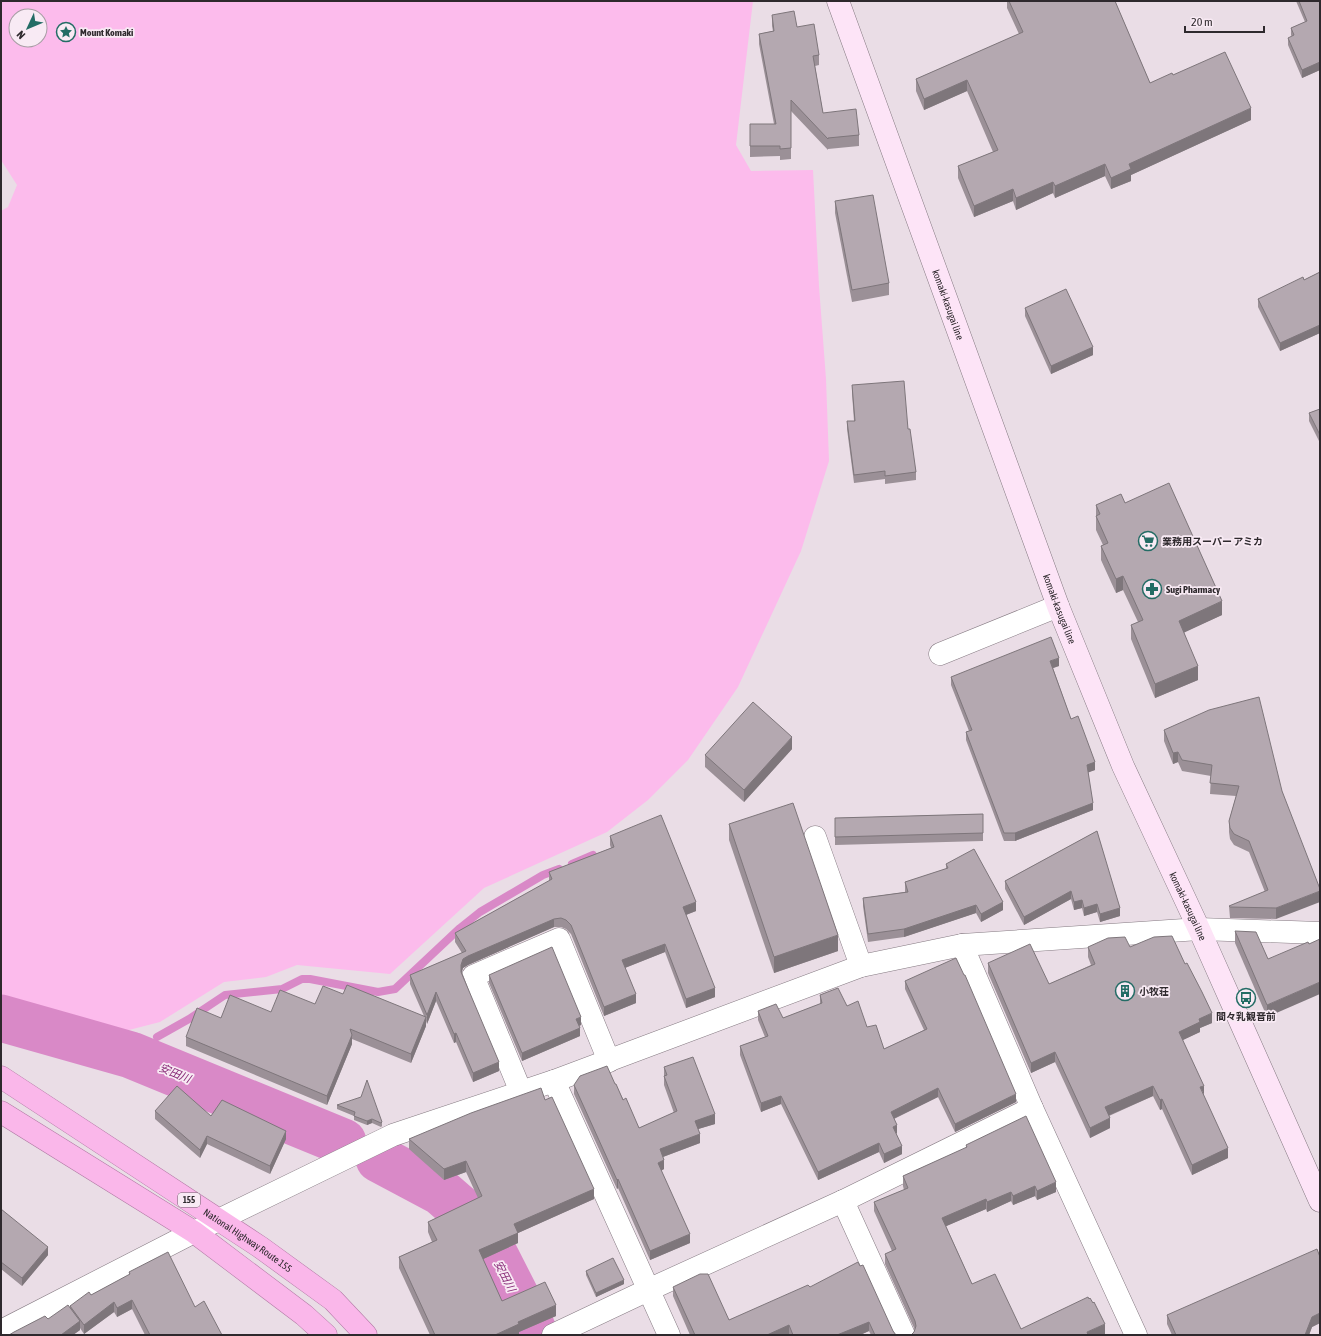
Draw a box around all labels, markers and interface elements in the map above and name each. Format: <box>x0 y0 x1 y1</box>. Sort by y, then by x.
north arrow <box>8 8 48 48</box>
scale bar <box>1185 8 1264 34</box>
text: 20 m <box>1191 15 1213 29</box>
place icon: Mount Komaki <box>55 21 77 43</box>
place label: Mount Komaki <box>80 27 133 38</box>
text: N <box>14 28 27 41</box>
street label: komaki-kasugai line <box>931 268 966 342</box>
supermarket icon: 業務用スーパー アミカ <box>1137 530 1159 552</box>
place label: 業務用スーパー アミカ <box>1162 536 1263 547</box>
street label: komaki-kasugai line <box>1041 572 1078 646</box>
pharmacy icon: Sugi Pharmacy <box>1141 578 1163 600</box>
place label: Sugi Pharmacy <box>1166 584 1221 595</box>
street label: komaki-kasugai line <box>1168 870 1209 942</box>
building icon: 小牧荘 <box>1114 980 1136 1002</box>
place label: 小牧荘 <box>1139 986 1169 997</box>
bus stop icon: 間々乳観音前 <box>1235 987 1257 1009</box>
place label: 間々乳観音前 <box>1216 1011 1276 1022</box>
water label: 安田川 <box>157 1061 193 1085</box>
road number: 155 <box>178 1193 200 1207</box>
street label: National Highway Route 155 <box>202 1206 295 1274</box>
water label: 安田川 <box>492 1259 518 1294</box>

